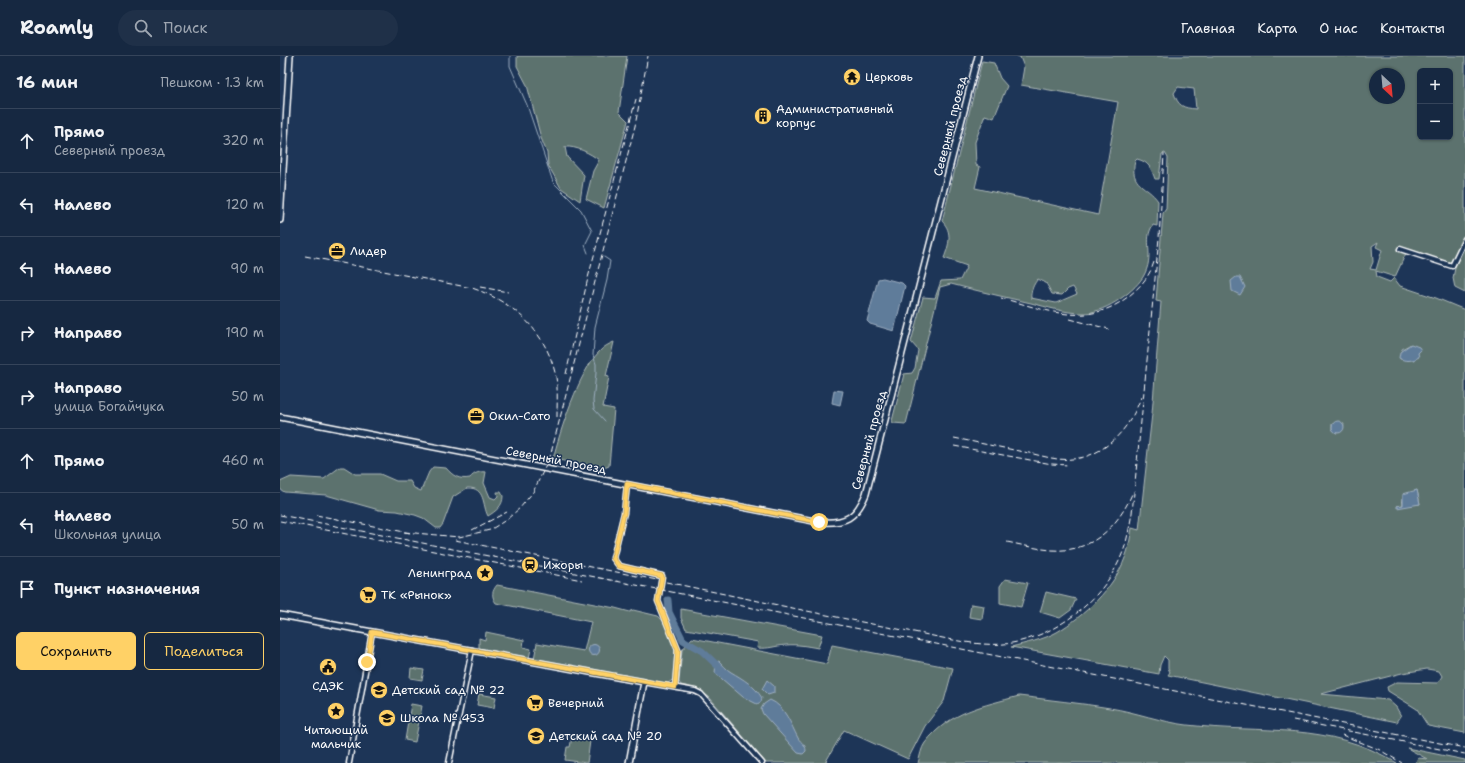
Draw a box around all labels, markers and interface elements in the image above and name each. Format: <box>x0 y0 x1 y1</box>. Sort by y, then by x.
search box <box>118 10 398 46</box>
text: Roamly <box>20 15 94 40</box>
icon: search <box>132 17 154 39</box>
text: Поиск <box>164 18 207 38</box>
text: Главная <box>1181 19 1235 37</box>
text: Карта <box>1257 19 1297 37</box>
text: О нас <box>1319 19 1358 37</box>
text: Контакты <box>1380 19 1445 37</box>
temple icon: Церковь <box>842 67 862 87</box>
north arrow <box>1369 68 1405 104</box>
map controls <box>1417 68 1453 140</box>
button: + <box>1417 68 1453 104</box>
place label: Церковь <box>865 69 913 85</box>
text: 16 мин <box>16 71 78 93</box>
text: Пешком · 1.3 km <box>160 74 264 91</box>
street label: Северный проезд <box>930 74 970 178</box>
place label: Административный корпус <box>776 101 894 131</box>
button: − <box>1417 104 1453 140</box>
building icon: Административный корпус <box>753 106 773 126</box>
text: Прямо <box>54 122 104 142</box>
icon: ahead <box>16 130 38 152</box>
text: 320 m <box>222 132 264 149</box>
text: Северный проезд <box>54 142 165 159</box>
icon: left <box>16 194 38 216</box>
text: Налево <box>54 195 112 215</box>
text: 120 m <box>226 196 264 213</box>
office icon: Лидер <box>327 241 347 261</box>
place label: Лидер <box>350 243 387 259</box>
icon: left <box>16 258 38 280</box>
text: Налево <box>54 259 112 279</box>
text: 90 m <box>230 260 264 277</box>
icon: right <box>16 322 38 344</box>
text: Направо <box>54 323 122 343</box>
text: 190 m <box>225 324 264 341</box>
text: Направо <box>54 378 122 398</box>
icon: right <box>16 386 38 408</box>
text: 50 m <box>231 388 264 405</box>
street label: Северный проезд <box>848 388 890 492</box>
text: улица Богайчука <box>54 398 164 415</box>
office icon: Окил-Сато <box>466 406 486 426</box>
place label: Окил-Сато <box>489 408 550 424</box>
street label: Северный проезд <box>504 442 608 478</box>
icon: ahead <box>16 450 38 472</box>
text: Прямо <box>54 451 104 471</box>
text: 460 m <box>222 452 264 469</box>
text: Налево <box>54 506 112 526</box>
route start <box>810 513 828 531</box>
icon: left <box>16 514 38 536</box>
text: 50 m <box>231 516 264 533</box>
text: Школьная улица <box>54 526 161 543</box>
station icon: Ижоры <box>520 555 540 575</box>
place label: Ижоры <box>543 557 583 573</box>
place icon: Ленинград <box>475 563 495 583</box>
place label: Ленинград <box>408 565 472 581</box>
icon: arrive <box>16 578 38 600</box>
text: Пункт назначения <box>54 579 200 599</box>
supermarket icon: ТК «Рынок» <box>358 585 378 605</box>
place label: ТК «Рынок» <box>381 587 452 603</box>
button: Сохранить <box>16 632 136 670</box>
button: Поделиться <box>144 632 264 670</box>
route end <box>358 653 376 671</box>
public building icon: СДЭК <box>318 657 338 677</box>
place label: СДЭК <box>312 678 344 694</box>
school or university icon: Детский сад № 22 <box>369 680 389 700</box>
place label: Детский сад № 22 <box>392 682 505 698</box>
supermarket icon: Вечерний <box>525 693 545 713</box>
place label: Вечерний <box>548 695 604 711</box>
place icon: Читающий мальчик <box>326 701 346 721</box>
school or university icon: Школа № 453 <box>377 708 397 728</box>
place label: Школа № 453 <box>400 710 485 726</box>
place label: Читающий мальчик <box>304 722 368 752</box>
school or university icon: Детский сад № 20 <box>526 726 546 746</box>
place label: Детский сад № 20 <box>549 728 662 744</box>

